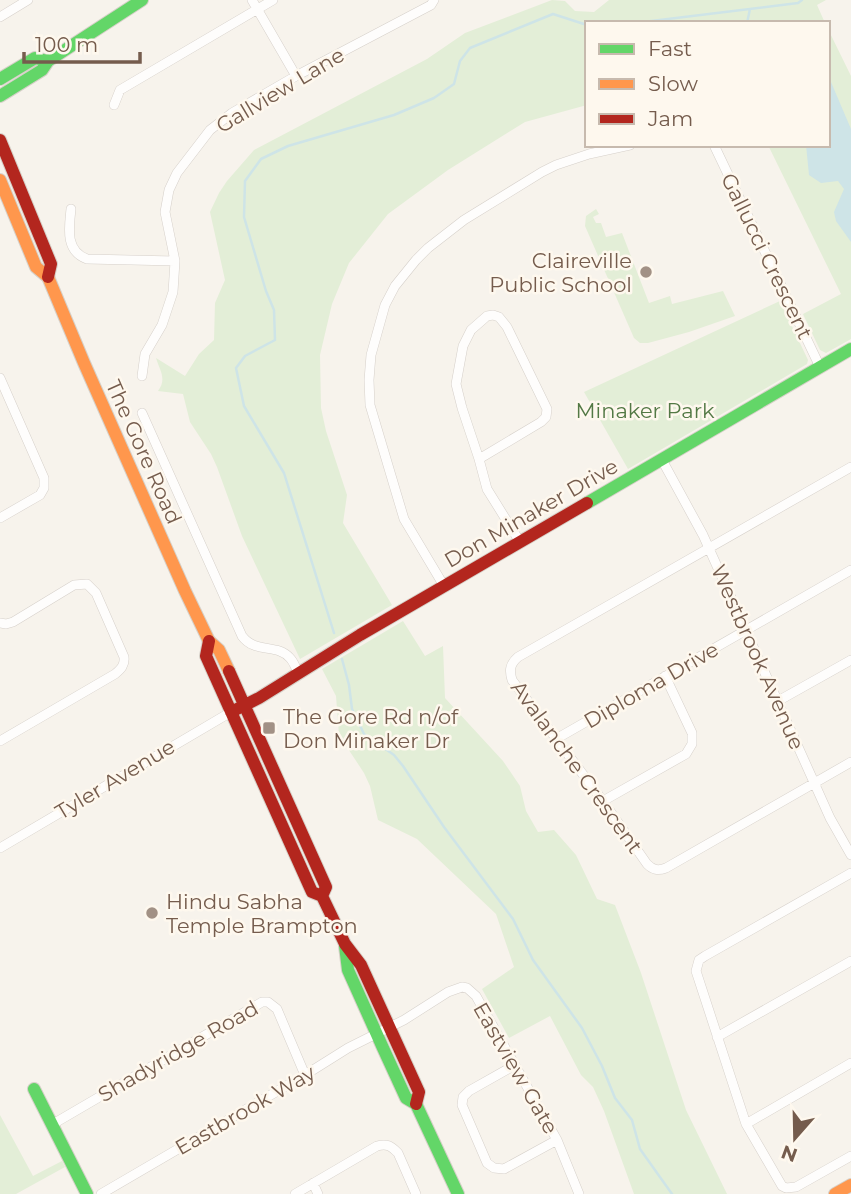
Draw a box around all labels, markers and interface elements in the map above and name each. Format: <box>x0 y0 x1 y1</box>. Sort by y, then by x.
scale bar <box>24 21 140 65</box>
legend <box>585 21 830 147</box>
text: 100 m <box>35 32 98 57</box>
text: Fast <box>648 36 692 61</box>
street label: Gallview Lane <box>211 42 349 138</box>
text: Slow <box>648 71 698 96</box>
text: Jam <box>647 106 693 131</box>
street label: Gallucci Crescent <box>716 169 818 343</box>
place label: Claireville Public School <box>489 248 632 297</box>
marker: Claireville Public School <box>638 264 654 280</box>
street label: The Gore Road <box>101 376 187 528</box>
park label: Minaker Park <box>576 398 715 423</box>
street label: Don Minaker Drive <box>440 453 622 573</box>
street label: Westbrook Avenue <box>706 561 810 753</box>
street label: Diploma Drive <box>579 636 723 734</box>
street label: Avalanche Crescent <box>506 676 648 858</box>
place label: The Gore Rd n/of Don Minaker Dr <box>283 704 459 753</box>
marker: The Gore Rd n/of Don Minaker Dr <box>261 720 277 736</box>
street label: Tyler Avenue <box>51 734 179 824</box>
place label: Hindu Sabha Temple Brampton <box>166 889 358 938</box>
marker: Hindu Sabha Temple Brampton <box>144 905 160 921</box>
street label: Shadyridge Road <box>94 995 262 1107</box>
street label: Eastview Gate <box>468 998 564 1138</box>
street label: Eastbrook Way <box>171 1060 320 1160</box>
north arrow <box>760 1103 830 1173</box>
text: N <box>778 1140 801 1167</box>

